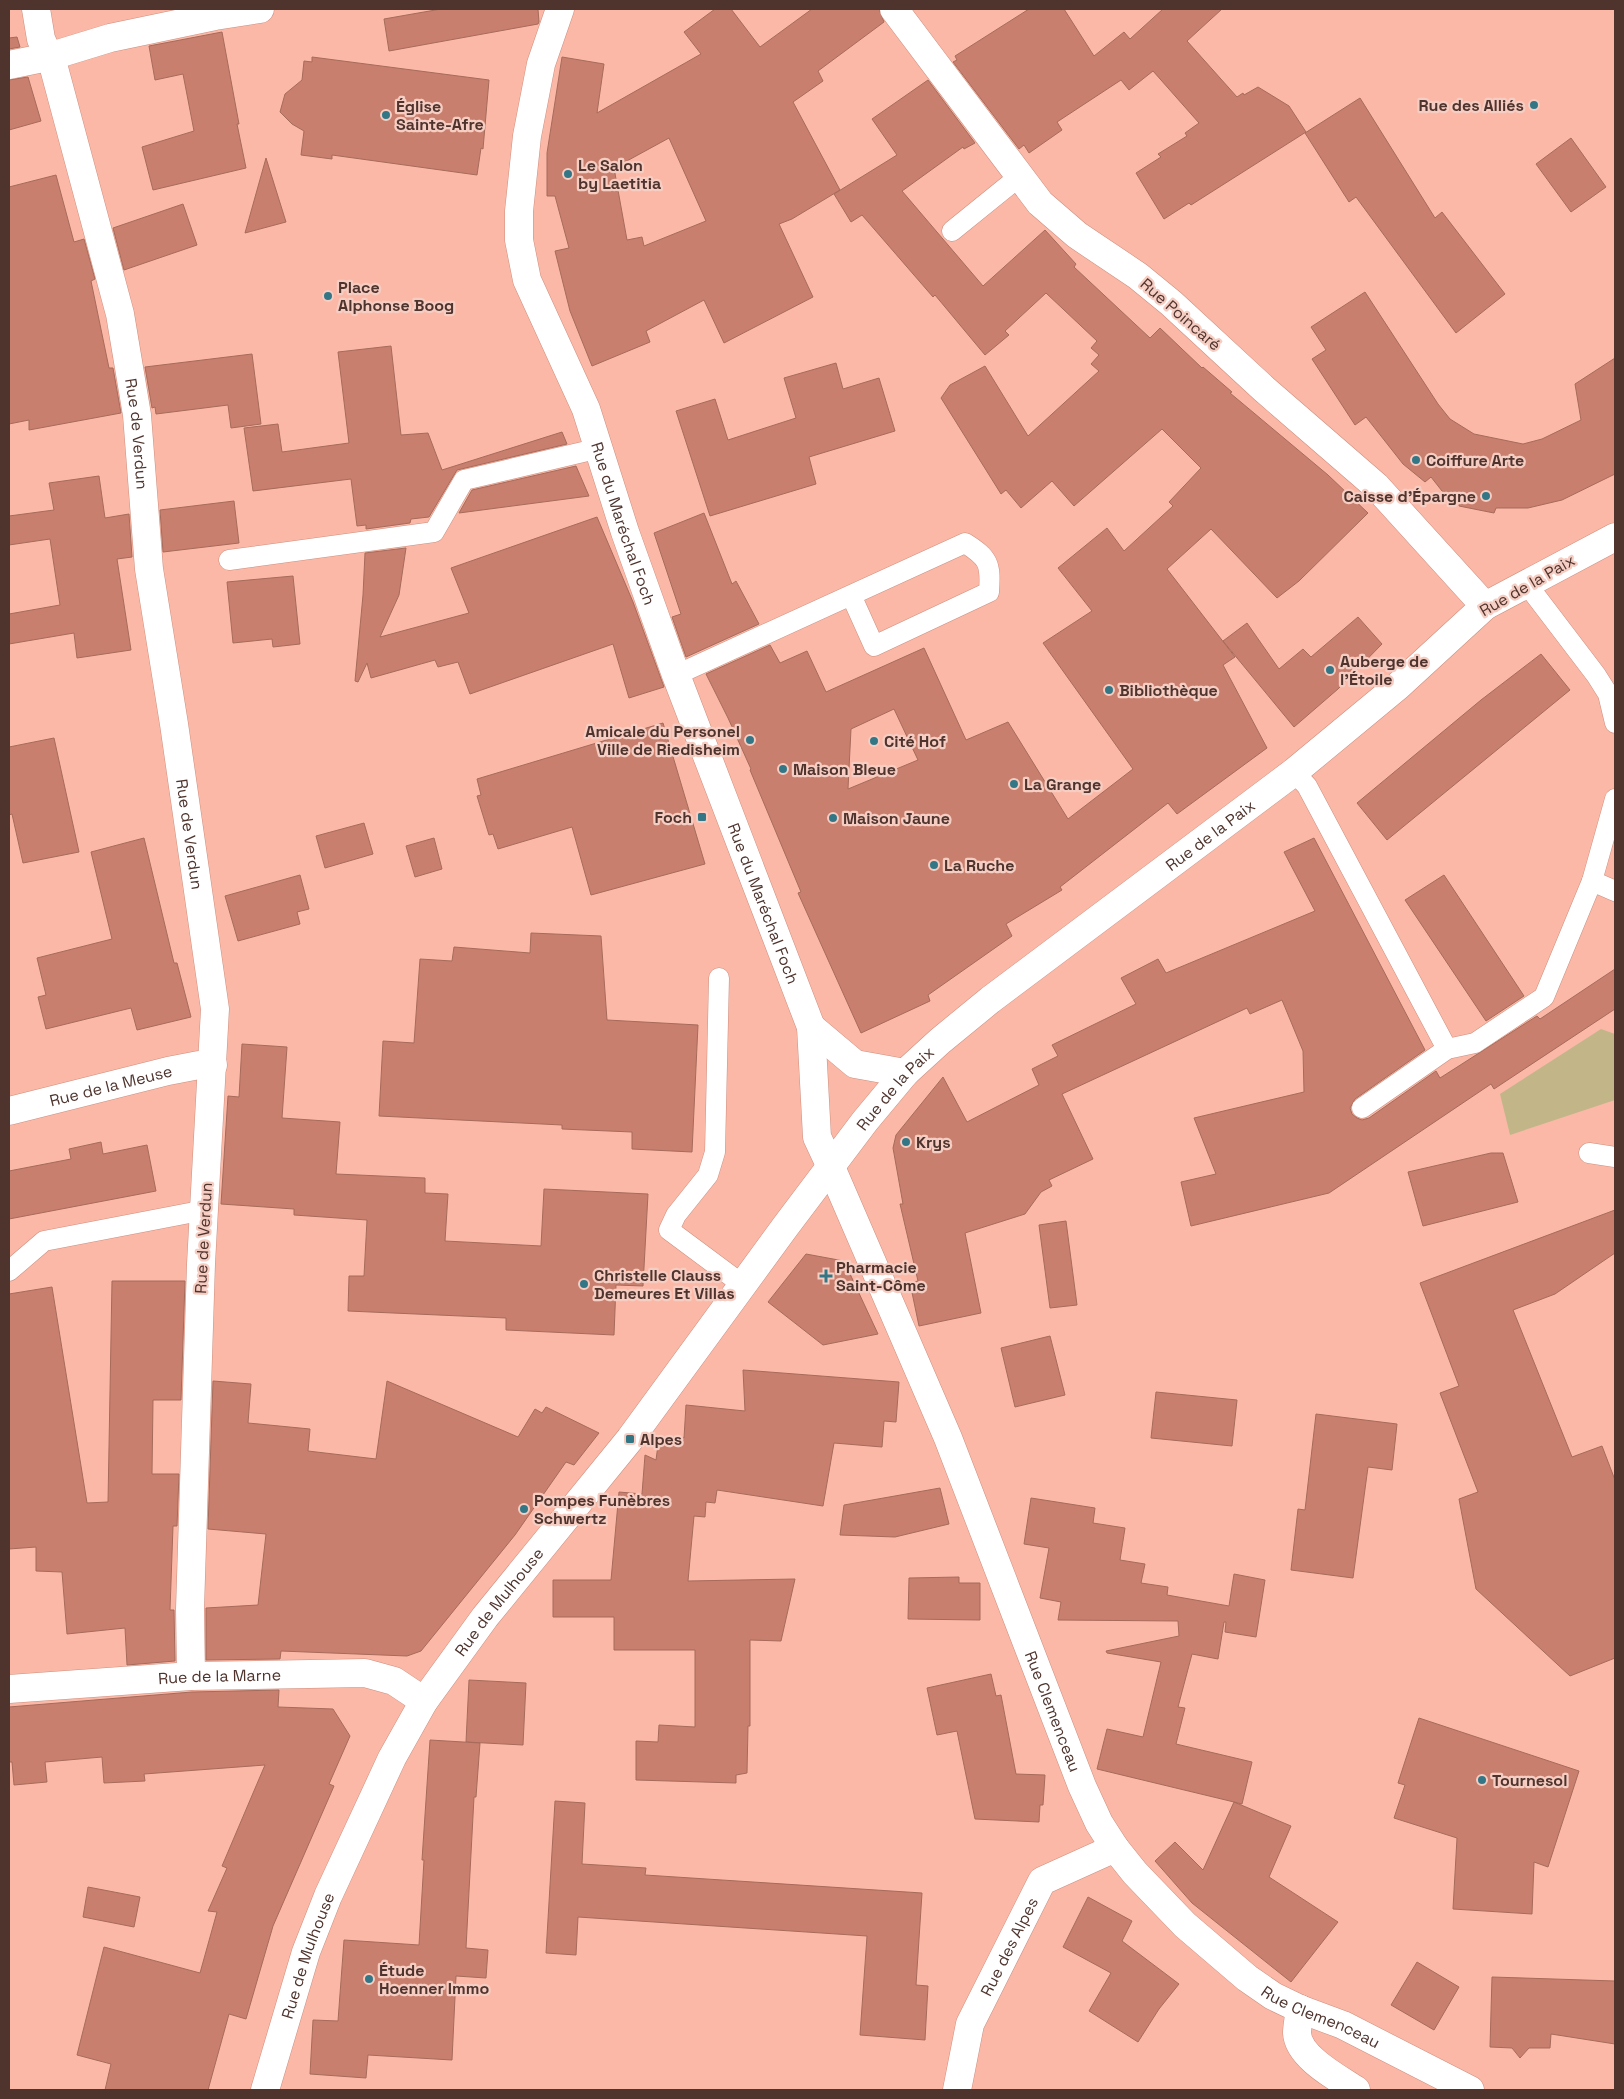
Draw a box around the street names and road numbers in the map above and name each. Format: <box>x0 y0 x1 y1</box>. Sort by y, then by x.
street label: Rue Poincaré <box>1136 274 1225 355</box>
street label: Rue de Verdun <box>120 377 153 490</box>
street label: Rue du Maréchal Foch <box>586 439 660 608</box>
street label: Rue de la Paix <box>1476 550 1579 621</box>
street label: Rue de Verdun <box>171 777 208 891</box>
street label: Rue de la Paix <box>1161 795 1259 876</box>
street label: Rue du Maréchal Foch <box>723 820 803 987</box>
street label: Rue de la Paix <box>852 1042 939 1135</box>
street label: Rue de la Meuse <box>47 1060 174 1111</box>
street label: Rue de Verdun <box>190 1182 217 1294</box>
street label: Rue de Mulhouse <box>450 1543 548 1660</box>
street label: Rue Clemenceau <box>1020 1648 1086 1775</box>
street label: Rue de la Marne <box>157 1664 281 1689</box>
street label: Rue de Mulhouse <box>277 1889 339 2021</box>
street label: Rue des Alpes <box>976 1894 1043 2000</box>
street label: Rue Clemenceau <box>1257 1981 1384 2053</box>

